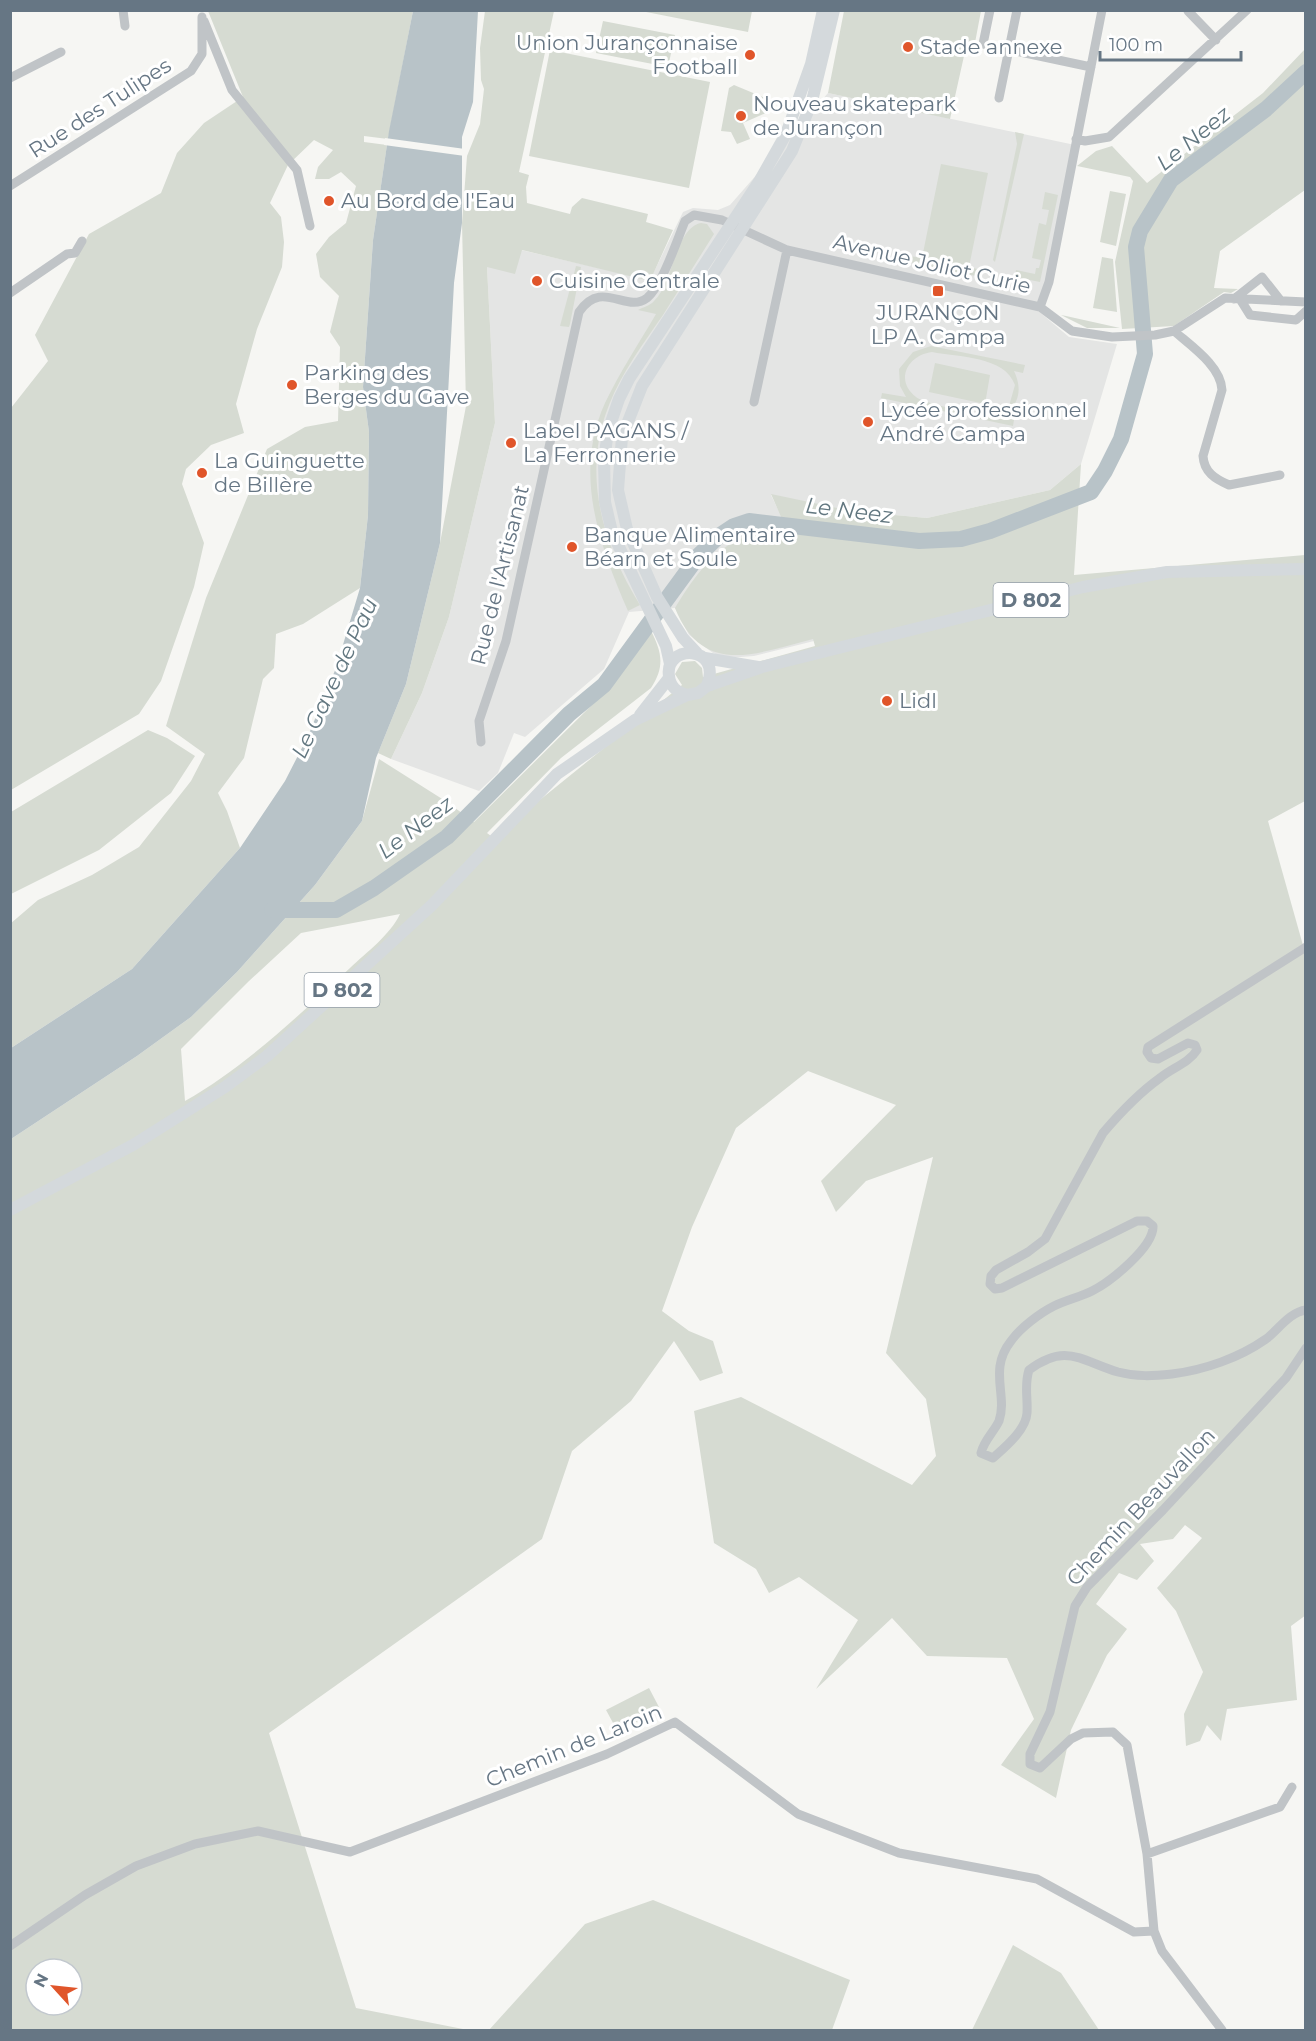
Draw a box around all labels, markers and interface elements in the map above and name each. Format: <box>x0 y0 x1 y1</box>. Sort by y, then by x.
scale bar <box>1100 24 1241 62</box>
place label: Union Jurançonnaise Football <box>516 30 738 79</box>
place label: Stade annexe <box>920 34 1063 59</box>
text: 100 m <box>1109 34 1163 56</box>
marker: Stade annexe <box>901 40 915 54</box>
marker: Union Jurançonnaise Football <box>743 48 757 62</box>
street label: Rue des Tulipes <box>24 52 176 163</box>
place label: Nouveau skatepark de Jurançon <box>753 91 956 140</box>
water label: Le Neez <box>1151 100 1236 176</box>
marker: Nouveau skatepark de Jurançon <box>734 109 748 123</box>
place label: Au Bord de l'Eau <box>341 188 515 213</box>
marker: Au Bord de l'Eau <box>322 194 336 208</box>
street label: Avenue Joliot Curie <box>831 229 1033 298</box>
place label: Cuisine Centrale <box>549 268 720 293</box>
marker: Cuisine Centrale <box>530 274 544 288</box>
marker: JURANÇON LP A. Campa <box>931 284 945 298</box>
place label: JURANÇON LP A. Campa <box>871 300 1005 349</box>
place label: Parking des Berges du Gave <box>304 360 470 409</box>
marker: Parking des Berges du Gave <box>285 378 299 392</box>
place label: Lycée professionnel André Campa <box>880 397 1087 446</box>
marker: Lycée professionnel André Campa <box>861 415 875 429</box>
place label: Label PAGANS / La Ferronnerie <box>523 418 690 467</box>
marker: Label PAGANS / La Ferronnerie <box>504 436 518 450</box>
place label: La Guinguette de Billère <box>214 448 365 497</box>
marker: La Guinguette de Billère <box>195 466 209 480</box>
street label: Rue de l'Artisanat <box>465 482 534 667</box>
water label: Le Neez <box>804 492 895 529</box>
place label: Banque Alimentaire Béarn et Soule <box>584 522 795 571</box>
marker: Banque Alimentaire Béarn et Soule <box>565 540 579 554</box>
road number: D 802 <box>994 583 1068 617</box>
water label: Le Gave de Pau <box>286 594 383 763</box>
place label: Lidl <box>899 688 937 713</box>
marker: Lidl <box>880 694 894 708</box>
water label: Le Neez <box>372 790 459 864</box>
road number: D 802 <box>304 973 380 1007</box>
street label: Chemin Beauvallon <box>1061 1423 1220 1591</box>
street label: Chemin de Laroin <box>482 1699 666 1792</box>
north arrow <box>24 1957 84 2017</box>
text: N <box>30 1970 52 1990</box>

